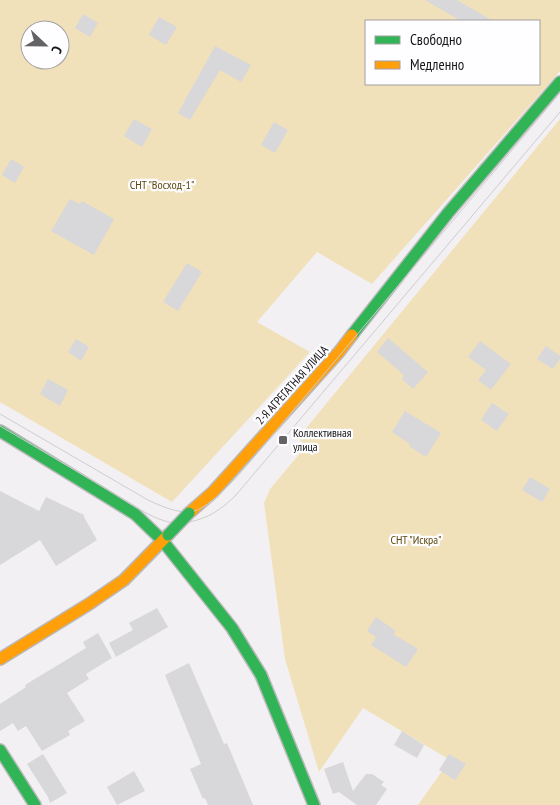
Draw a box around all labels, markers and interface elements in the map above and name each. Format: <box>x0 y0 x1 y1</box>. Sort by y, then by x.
north arrow <box>20 20 70 70</box>
legend <box>365 20 540 85</box>
text: Свободно <box>410 30 462 49</box>
text: С <box>47 44 67 57</box>
text: Медленно <box>410 55 464 74</box>
park label: СНТ "Восход-1" <box>130 177 194 192</box>
street label: 2-Я АГРЕГАТНАЯ УЛИЦА <box>252 342 331 427</box>
place label: Коллективная улица <box>293 425 352 454</box>
marker: Коллективная улица <box>277 434 289 446</box>
park label: СНТ "Искра" <box>390 532 442 547</box>

